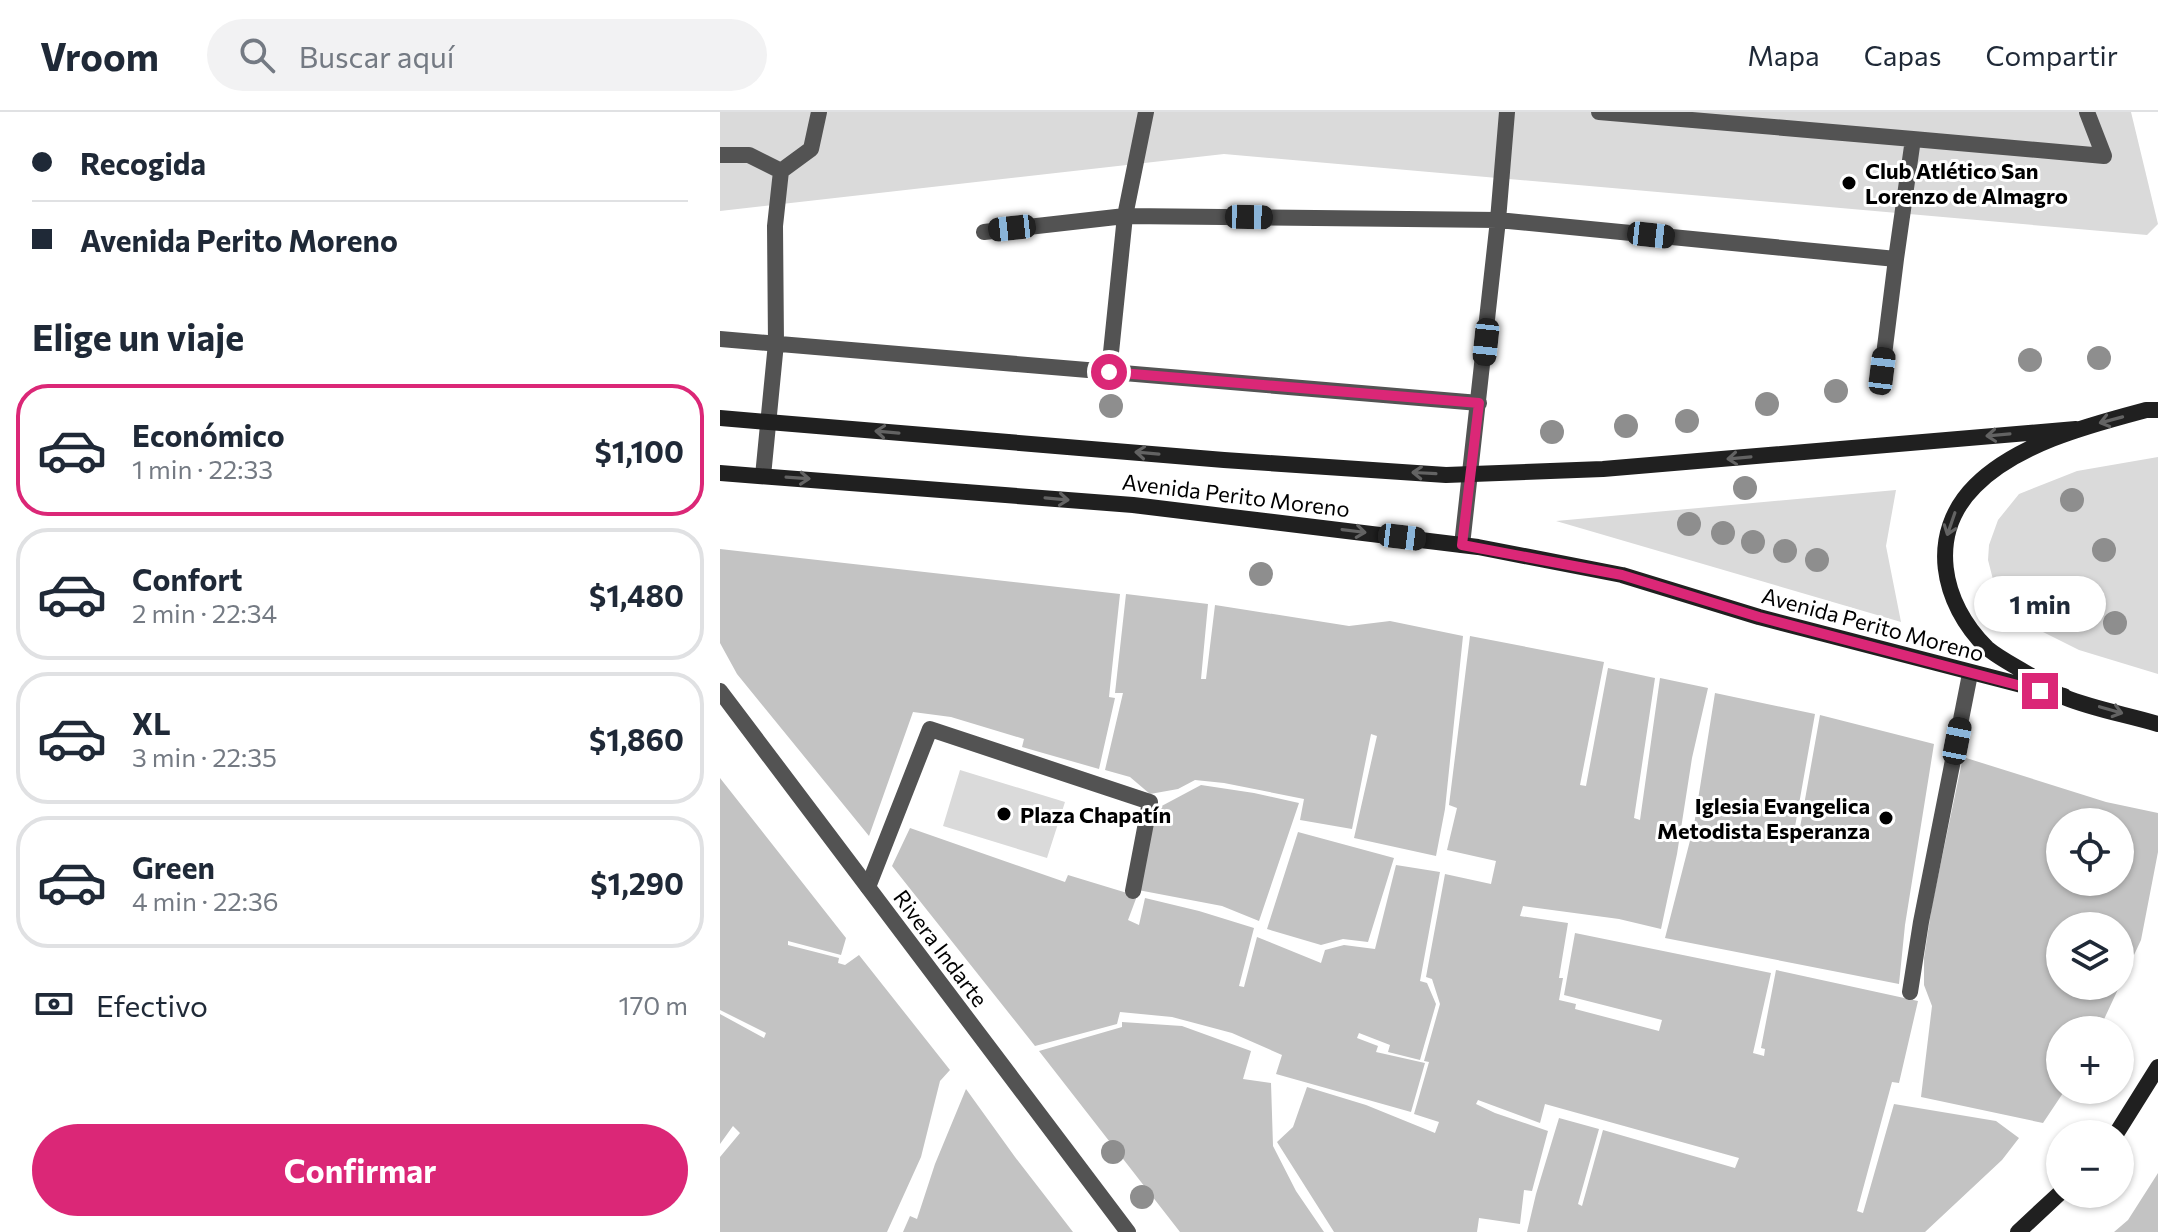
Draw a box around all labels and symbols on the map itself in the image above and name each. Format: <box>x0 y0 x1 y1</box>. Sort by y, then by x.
place label: Club Atlético San Lorenzo de Almagro <box>1865 157 2068 209</box>
marker: Club Atlético San Lorenzo de Almagro <box>1840 174 1858 192</box>
car <box>1225 205 1273 229</box>
car <box>987 214 1037 242</box>
car <box>1626 221 1676 249</box>
car <box>1472 317 1500 367</box>
car <box>1867 346 1897 396</box>
route start <box>1091 354 1127 390</box>
one-way arrow <box>2099 413 2125 428</box>
one-way arrow <box>874 424 901 439</box>
one-way arrow <box>1985 428 2012 443</box>
one-way arrow <box>1134 445 1160 460</box>
one-way arrow <box>1727 451 1753 466</box>
one-way arrow <box>1411 466 1438 481</box>
street label: Avenida Perito Moreno <box>1121 468 1351 522</box>
one-way arrow <box>784 471 811 486</box>
one-way arrow <box>1043 491 1070 506</box>
one-way arrow <box>1943 511 1958 536</box>
car <box>1377 522 1427 552</box>
one-way arrow <box>1341 524 1366 539</box>
callout: 1 min <box>1974 575 2106 631</box>
street label: Avenida Perito Moreno <box>1759 581 1987 667</box>
route end <box>2022 673 2058 709</box>
one-way arrow <box>2098 704 2123 718</box>
car <box>1941 715 1973 767</box>
place label: Iglesia Evangelica Metodista Esperanza <box>1657 792 1870 844</box>
place label: Plaza Chapatín <box>1020 801 1171 828</box>
marker: Plaza Chapatín <box>995 805 1013 823</box>
marker: Iglesia Evangelica Metodista Esperanza <box>1877 809 1895 827</box>
street label: Rivera Indarte <box>888 884 994 1012</box>

